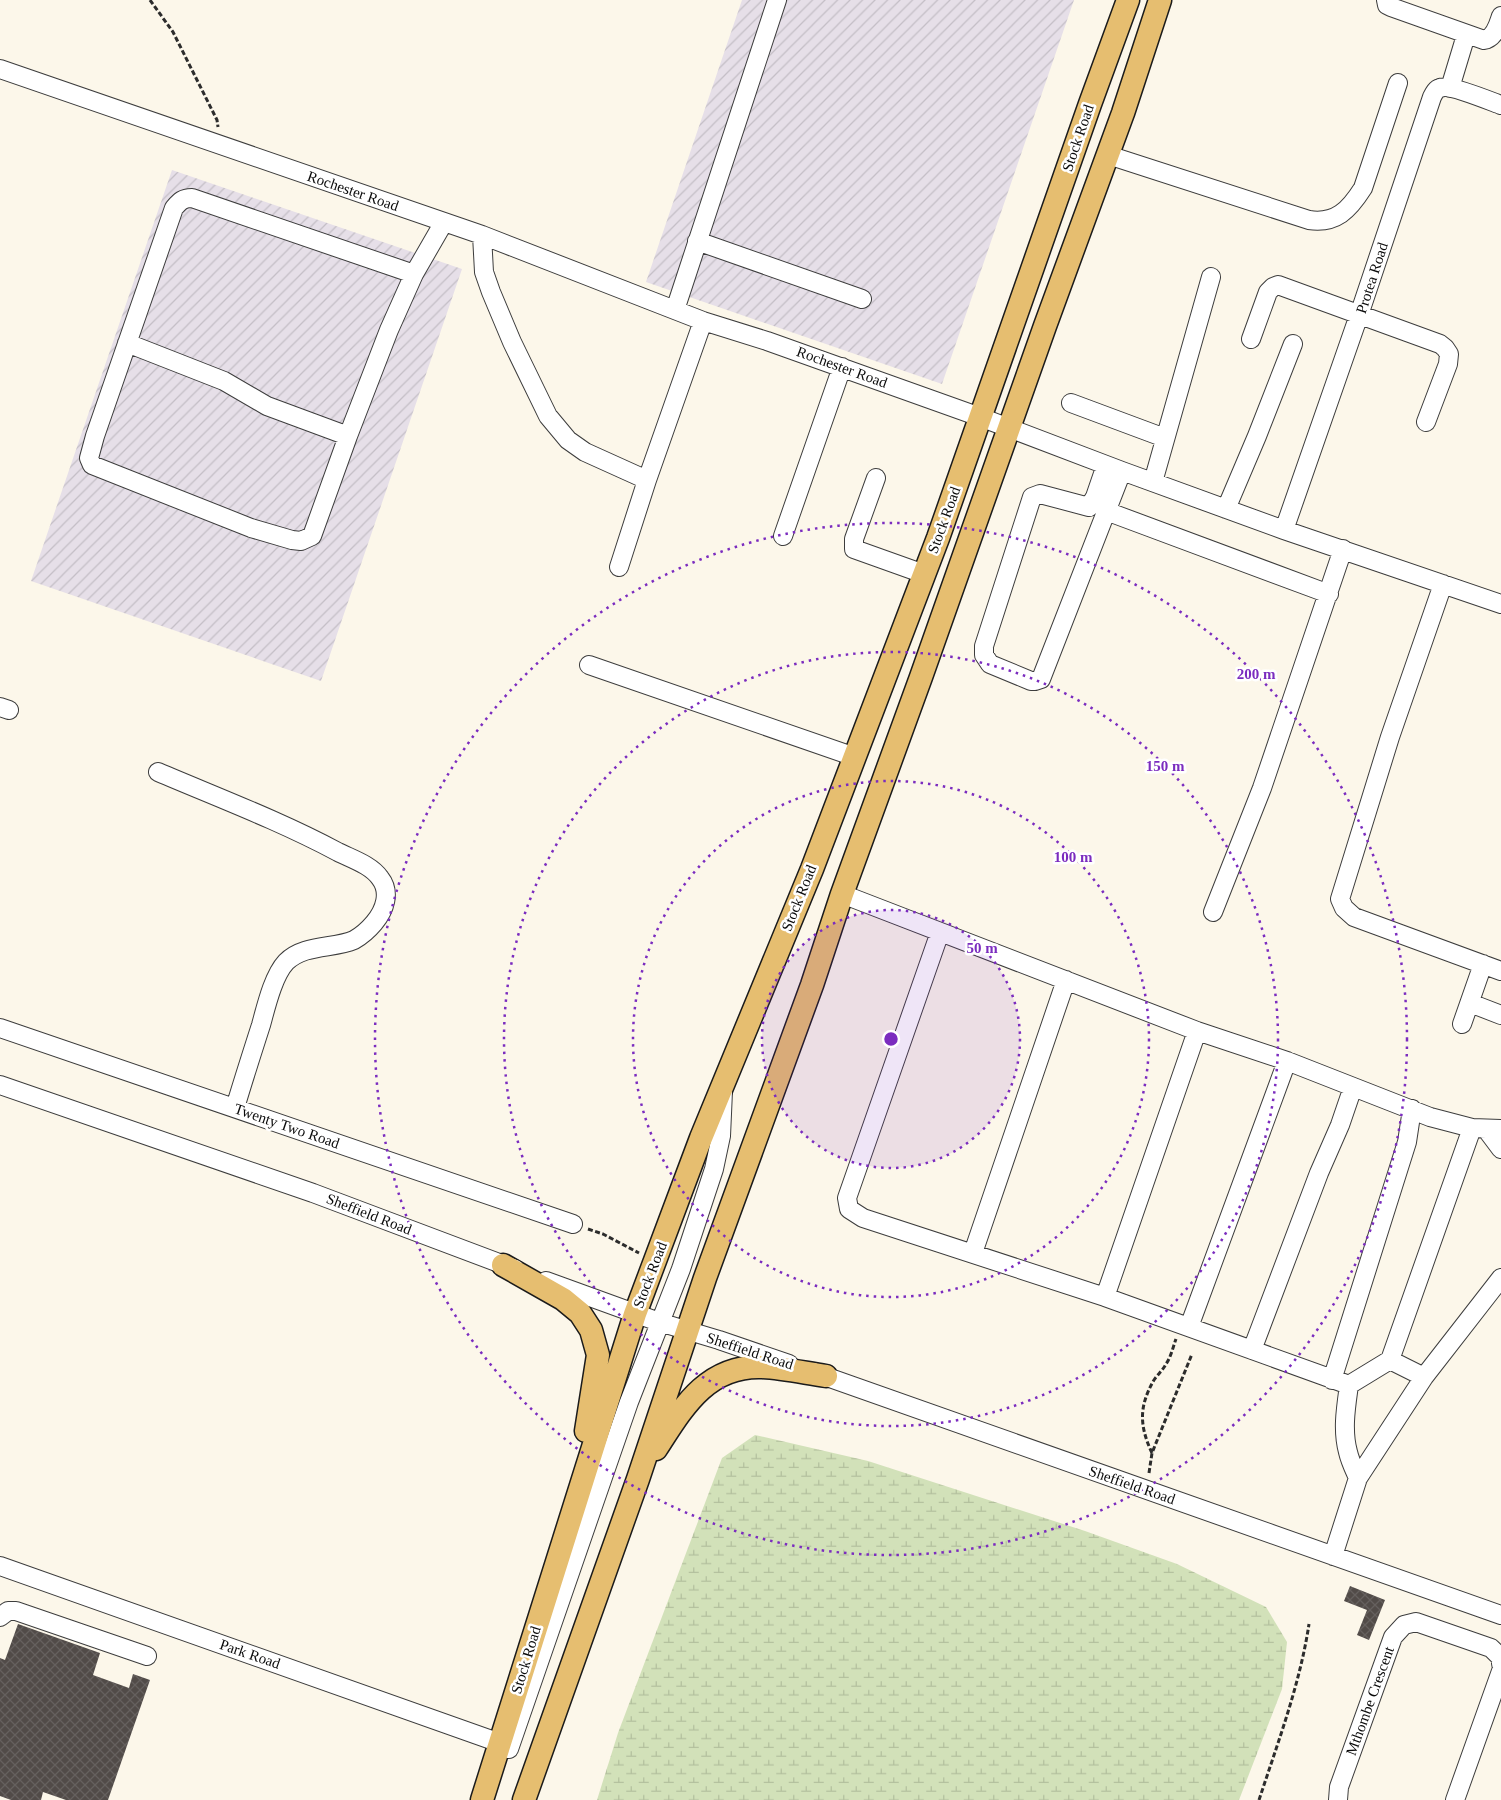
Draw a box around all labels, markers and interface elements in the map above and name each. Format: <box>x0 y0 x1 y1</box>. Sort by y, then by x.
street label: Stock Road <box>1059 102 1097 174</box>
street label: Rochester Road <box>305 168 401 214</box>
street label: Protea Road <box>1353 240 1391 316</box>
street label: Rochester Road <box>794 343 890 391</box>
street label: Stock Road <box>925 484 964 555</box>
text: 200 m <box>1237 666 1276 682</box>
text: 150 m <box>1146 758 1185 774</box>
text: 100 m <box>1054 849 1093 865</box>
street label: Stock Road <box>779 862 820 933</box>
text: 50 m <box>966 940 998 956</box>
centre of rings <box>882 1030 900 1048</box>
street label: Twenty Two Road <box>232 1101 342 1152</box>
street label: Sheffield Road <box>324 1190 414 1238</box>
street label: Stock Road <box>630 1239 670 1310</box>
street label: Sheffield Road <box>705 1329 796 1373</box>
street label: Sheffield Road <box>1087 1463 1178 1507</box>
street label: Stock Road <box>508 1624 544 1696</box>
street label: Park Road <box>218 1636 283 1672</box>
street label: Mthombe Crescent <box>1343 1644 1397 1758</box>

